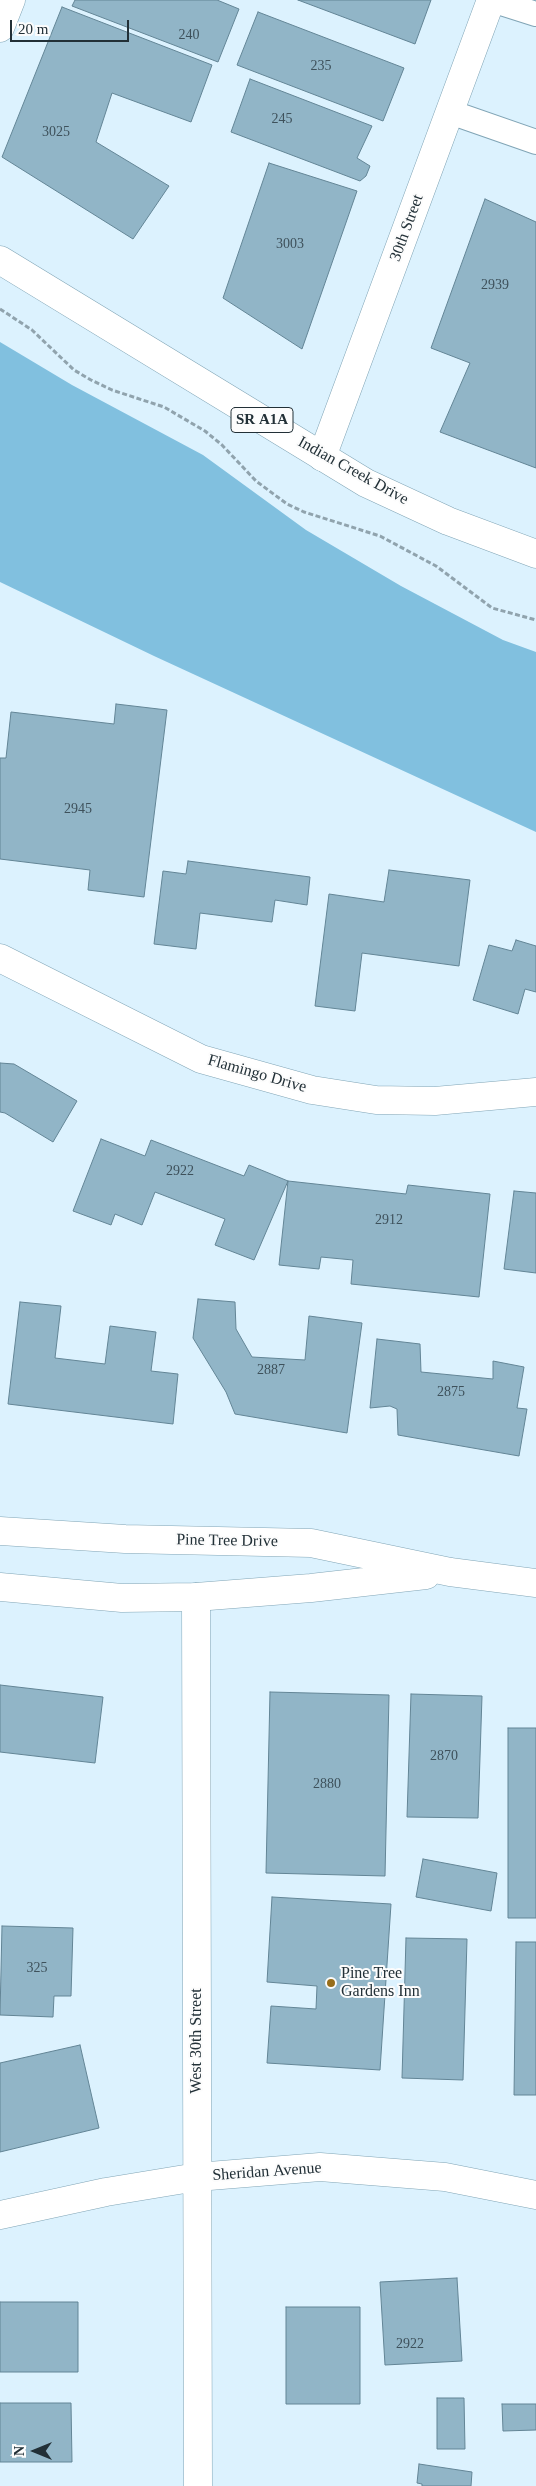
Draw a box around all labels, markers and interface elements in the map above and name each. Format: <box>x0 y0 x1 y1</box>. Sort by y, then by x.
scale bar <box>12 10 131 42</box>
text: 20 m <box>18 21 48 37</box>
house number: 240 <box>178 27 200 43</box>
house number: 235 <box>310 58 332 74</box>
house number: 245 <box>272 111 292 127</box>
house number: 3025 <box>42 124 70 140</box>
street label: 30th Street <box>386 192 428 264</box>
house number: 3003 <box>276 236 304 252</box>
house number: 2939 <box>481 277 509 293</box>
road number: SR A1A <box>231 408 293 432</box>
street label: Indian Creek Drive <box>294 433 412 509</box>
house number: 2945 <box>64 801 92 817</box>
street label: Flamingo Drive <box>205 1051 309 1097</box>
house number: 2922 <box>166 1163 194 1179</box>
house number: 2912 <box>375 1212 403 1228</box>
house number: 2887 <box>257 1362 285 1378</box>
house number: 2875 <box>437 1384 465 1400</box>
street label: Pine Tree Drive <box>176 1531 278 1551</box>
house number: 2870 <box>430 1748 458 1764</box>
house number: 2880 <box>313 1776 341 1792</box>
house number: 325 <box>27 1960 48 1976</box>
place label: Pine Tree Gardens Inn <box>341 1964 420 2002</box>
marker: Pine Tree Gardens Inn <box>325 1977 337 1989</box>
street label: West 30th Street <box>187 1988 207 2094</box>
street label: Sheridan Avenue <box>212 2159 322 2185</box>
house number: 2922 <box>396 2336 424 2352</box>
north arrow <box>10 2426 60 2476</box>
text: N <box>12 2446 27 2456</box>

